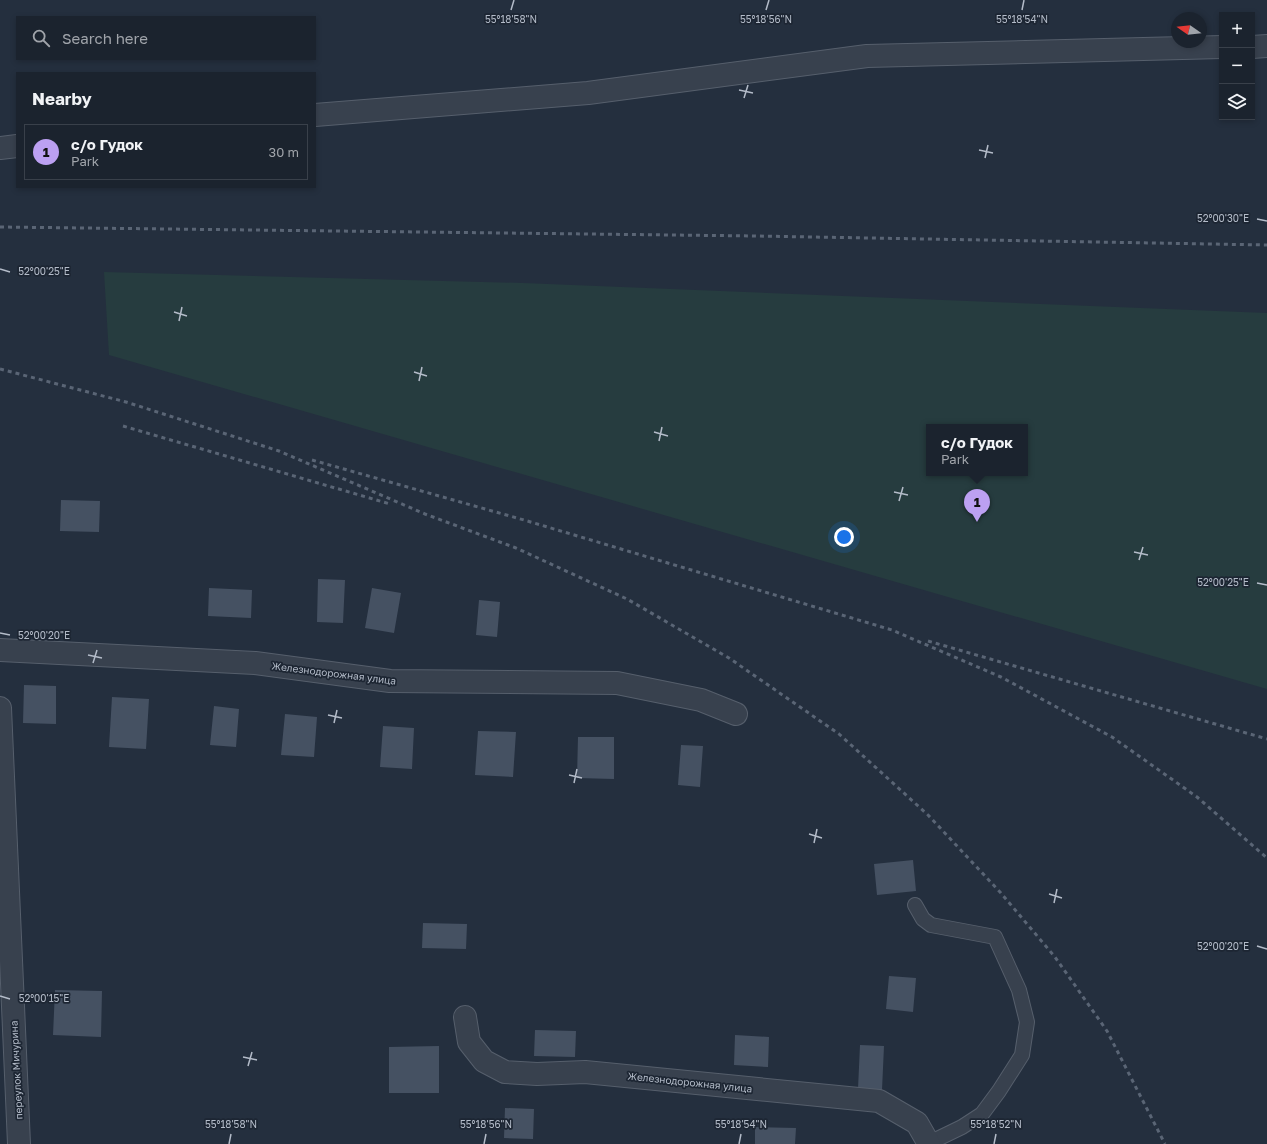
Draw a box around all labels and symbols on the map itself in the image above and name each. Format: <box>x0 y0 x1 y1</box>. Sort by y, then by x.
north arrow <box>1171 12 1207 48</box>
text: 55°18'58"N <box>485 13 537 25</box>
text: 55°18'56"N <box>740 13 792 25</box>
text: 55°18'54"N <box>996 13 1048 25</box>
text: 52°00'30"E <box>1197 212 1249 224</box>
text: 52°00'25"E <box>18 265 70 277</box>
pin: 1 <box>964 489 990 522</box>
your location <box>834 527 854 547</box>
text: 52°00'25"E <box>1197 576 1249 588</box>
text: 52°00'20"E <box>18 629 70 641</box>
street label: Железнодорожная улица <box>271 659 397 687</box>
text: 52°00'20"E <box>1197 940 1249 952</box>
text: 52°00'15"E <box>19 992 69 1004</box>
street label: переулок Мичурина <box>7 1020 25 1120</box>
street label: Железнодорожная улица <box>627 1069 753 1095</box>
text: 55°18'58"N <box>205 1118 257 1130</box>
text: 55°18'56"N <box>460 1118 512 1130</box>
text: 55°18'54"N <box>715 1118 767 1130</box>
text: 55°18'52"N <box>970 1118 1022 1130</box>

